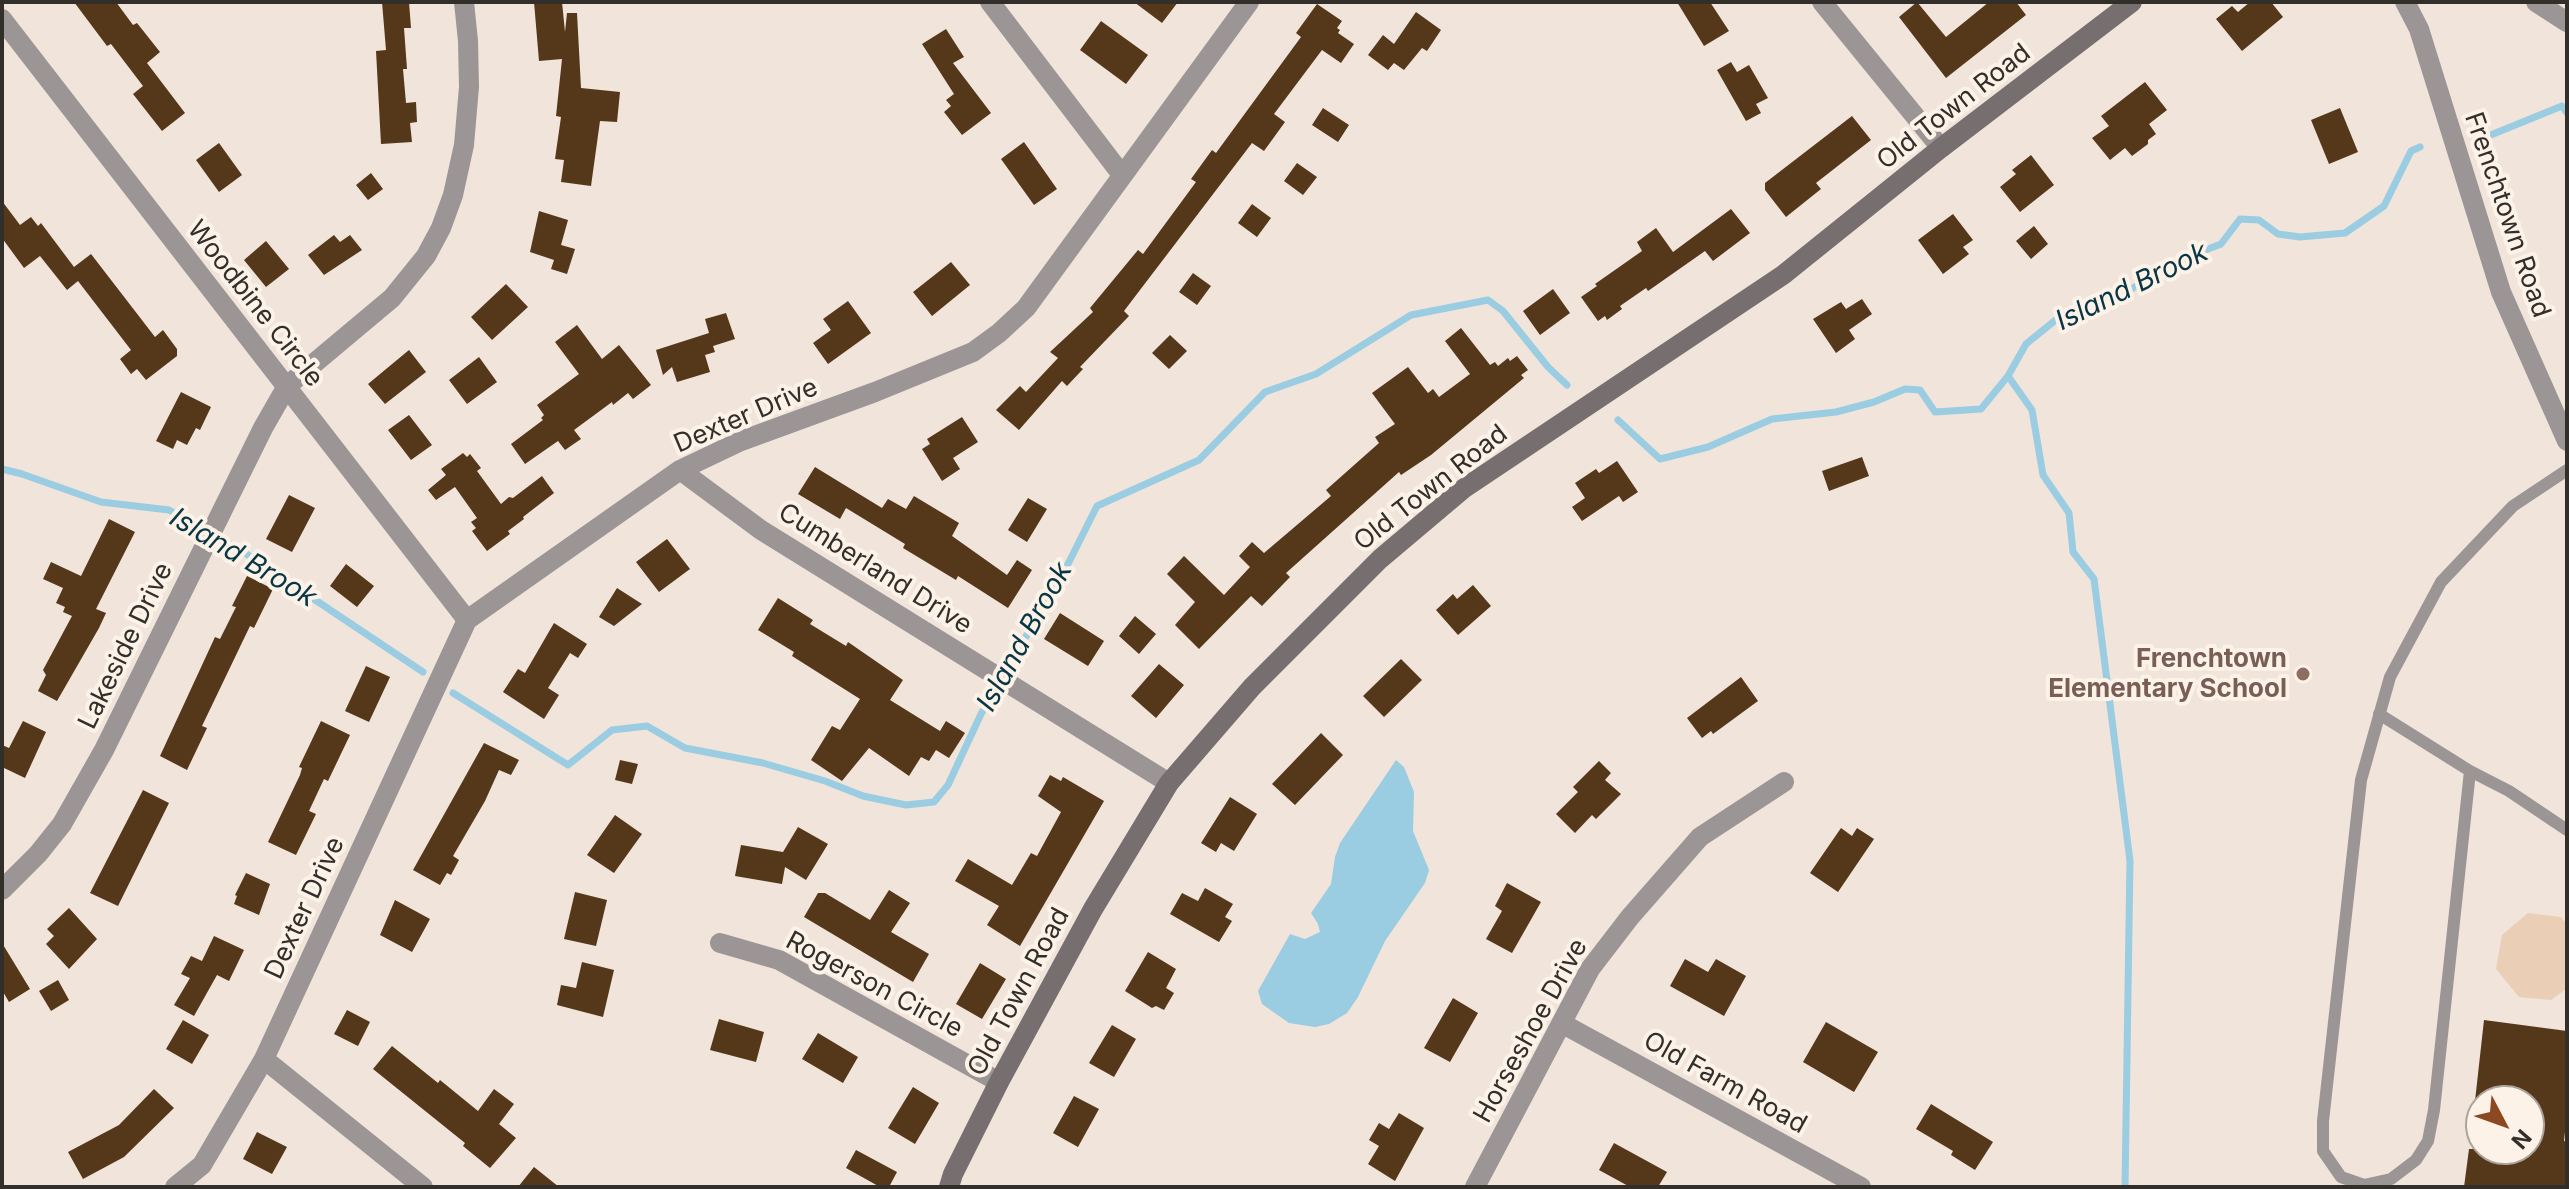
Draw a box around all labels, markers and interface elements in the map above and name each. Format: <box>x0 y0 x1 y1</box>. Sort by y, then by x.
street label: Old Town Road <box>1871 37 2037 177</box>
street label: Frenchtown Road <box>2457 108 2557 322</box>
street label: Woodbine Circle <box>180 215 330 393</box>
water label: Island Brook <box>2050 236 2214 338</box>
street label: Dexter Drive <box>669 372 823 460</box>
street label: Old Town Road <box>1348 418 1514 558</box>
street label: Cumberland Drive <box>772 497 978 641</box>
water label: Island Brook <box>164 501 322 615</box>
water label: Island Brook <box>970 557 1080 717</box>
street label: Lakeside Drive <box>72 558 180 734</box>
place label: Frenchtown Elementary School <box>2048 643 2287 704</box>
marker: Frenchtown Elementary School <box>2294 665 2312 683</box>
street label: Dexter Drive <box>259 832 351 984</box>
street label: Old Town Road <box>962 903 1076 1081</box>
street label: Rogerson Circle <box>780 925 968 1045</box>
street label: Horseshoe Drive <box>1468 934 1594 1128</box>
street label: Old Farm Road <box>1638 1025 1812 1141</box>
north arrow <box>2465 1085 2545 1165</box>
text: N <box>2506 1125 2537 1154</box>

